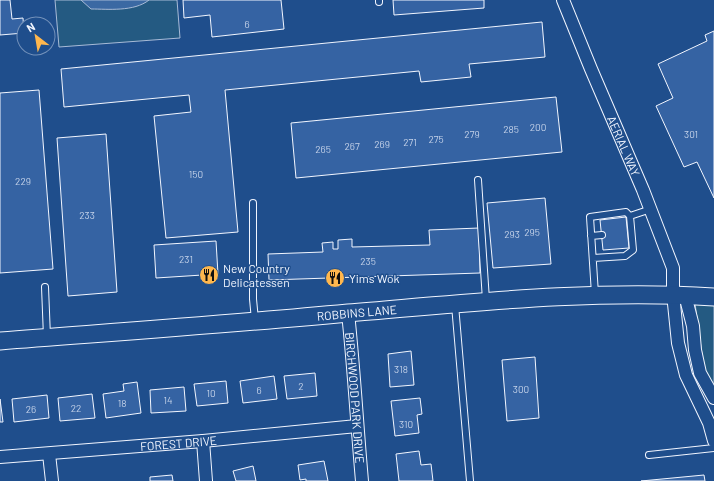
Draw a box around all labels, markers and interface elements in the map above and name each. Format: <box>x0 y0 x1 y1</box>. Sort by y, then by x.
north arrow <box>16 16 56 56</box>
house number: 6 <box>244 18 250 30</box>
text: N <box>24 20 37 34</box>
street label: AERIAL WAY <box>605 113 643 178</box>
house number: 200 <box>530 121 546 133</box>
house number: 285 <box>503 123 519 135</box>
house number: 279 <box>464 128 480 140</box>
house number: 301 <box>684 128 698 140</box>
house number: 275 <box>428 133 444 145</box>
house number: 271 <box>403 136 417 148</box>
house number: 269 <box>374 138 390 150</box>
house number: 267 <box>344 140 360 152</box>
house number: 265 <box>315 143 331 155</box>
house number: 150 <box>189 168 203 180</box>
house number: 229 <box>15 175 31 187</box>
house number: 233 <box>79 209 95 221</box>
house number: 295 <box>524 226 540 238</box>
house number: 293 <box>504 228 520 240</box>
house number: 231 <box>179 253 193 265</box>
house number: 235 <box>360 255 376 267</box>
place label: New Country Delicatessen <box>223 261 290 289</box>
restaurant icon: New Country Delicatessen <box>198 264 220 286</box>
restaurant icon: Yims Wok <box>324 267 346 289</box>
place label: Yims Wok <box>349 271 399 285</box>
street label: ROBBINS LANE <box>316 302 397 323</box>
street label: BIRCHWOOD PARK DRIVE <box>343 332 367 464</box>
house number: 318 <box>394 363 408 375</box>
house number: 2 <box>298 380 304 392</box>
house number: 300 <box>513 383 529 395</box>
house number: 6 <box>256 384 262 396</box>
house number: 10 <box>206 387 216 399</box>
house number: 14 <box>163 394 173 406</box>
house number: 18 <box>118 397 126 409</box>
house number: 22 <box>71 402 81 414</box>
house number: 26 <box>26 403 36 415</box>
house number: 310 <box>399 418 413 430</box>
street label: FOREST DRIVE <box>140 433 217 453</box>

